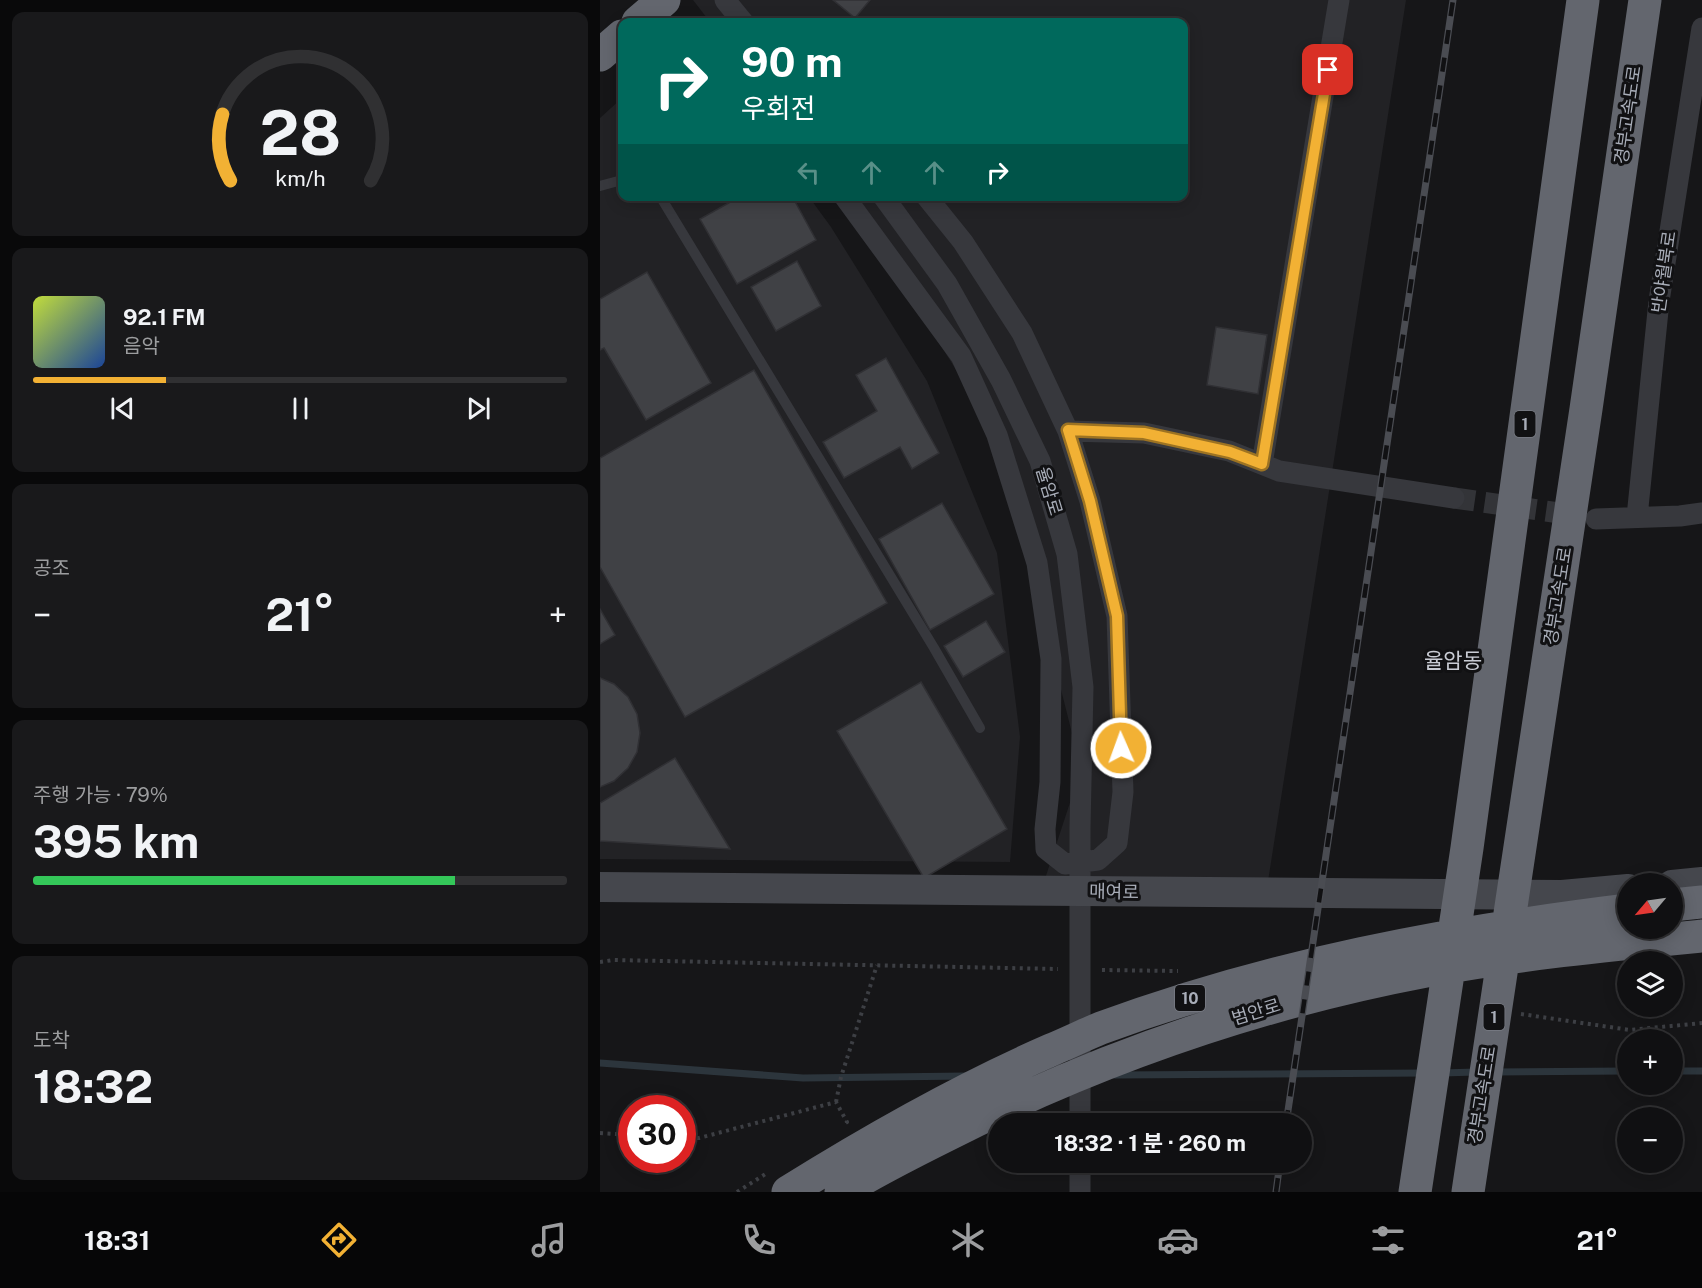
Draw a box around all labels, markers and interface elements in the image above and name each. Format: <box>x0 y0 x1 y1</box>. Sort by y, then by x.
text: 90 m <box>741 37 843 86</box>
icon: right <box>642 42 720 120</box>
pin <box>1302 44 1353 95</box>
icon: arrive <box>1311 53 1344 86</box>
street label: 경부고속도로 <box>1610 64 1645 166</box>
text: 우회전 <box>741 92 816 124</box>
text: 28 <box>259 96 341 169</box>
icon: left <box>792 156 825 189</box>
icon: ahead <box>855 156 888 189</box>
icon: ahead <box>918 156 951 189</box>
icon: right <box>981 156 1014 189</box>
text: km/h <box>275 166 325 191</box>
street label: 반야월북로 <box>1647 229 1680 314</box>
text: 92.1 FM <box>123 304 205 330</box>
text: 음악 <box>123 334 160 358</box>
icon: previous <box>106 392 139 425</box>
icon: pause <box>284 392 317 425</box>
icon: next <box>462 392 495 425</box>
road number: 1 <box>1514 411 1536 437</box>
street label: 율암로 <box>1032 464 1067 518</box>
street label: 경부고속도로 <box>1539 545 1576 647</box>
text: 공조 <box>33 556 70 580</box>
text: 21° <box>265 588 335 641</box>
text: − <box>33 596 51 634</box>
text: + <box>549 596 567 634</box>
district label: 율암동 <box>1424 648 1482 673</box>
position arrow <box>1089 716 1153 780</box>
text: 주행 가능 · 79% <box>33 783 168 807</box>
text: 395 km <box>33 815 199 868</box>
north arrow <box>1617 873 1683 939</box>
map controls <box>1617 873 1683 1173</box>
street label: 매여로 <box>1089 881 1139 902</box>
button: layers <box>1617 951 1683 1017</box>
road number: 10 <box>1175 985 1205 1011</box>
street label: 범안로 <box>1229 994 1283 1029</box>
road number: 1 <box>1484 1004 1504 1030</box>
text: 도착 <box>33 1028 70 1052</box>
button: + <box>1617 1029 1683 1095</box>
street label: 경부고속도로 <box>1463 1044 1500 1146</box>
text: 18:32 <box>33 1060 153 1113</box>
speed limit sign: 30 <box>618 1095 696 1173</box>
button: − <box>1617 1107 1683 1173</box>
text: 18:32 · 1 분 · 260 m <box>1054 1130 1246 1156</box>
icon: directions <box>318 1219 360 1261</box>
icon: music <box>528 1219 570 1261</box>
icon: phone <box>738 1219 780 1261</box>
icon: climate <box>947 1219 989 1261</box>
icon: car <box>1157 1219 1199 1261</box>
icon: filters <box>1367 1219 1409 1261</box>
text: 18:31 <box>84 1224 150 1256</box>
text: 21° <box>1577 1224 1618 1256</box>

